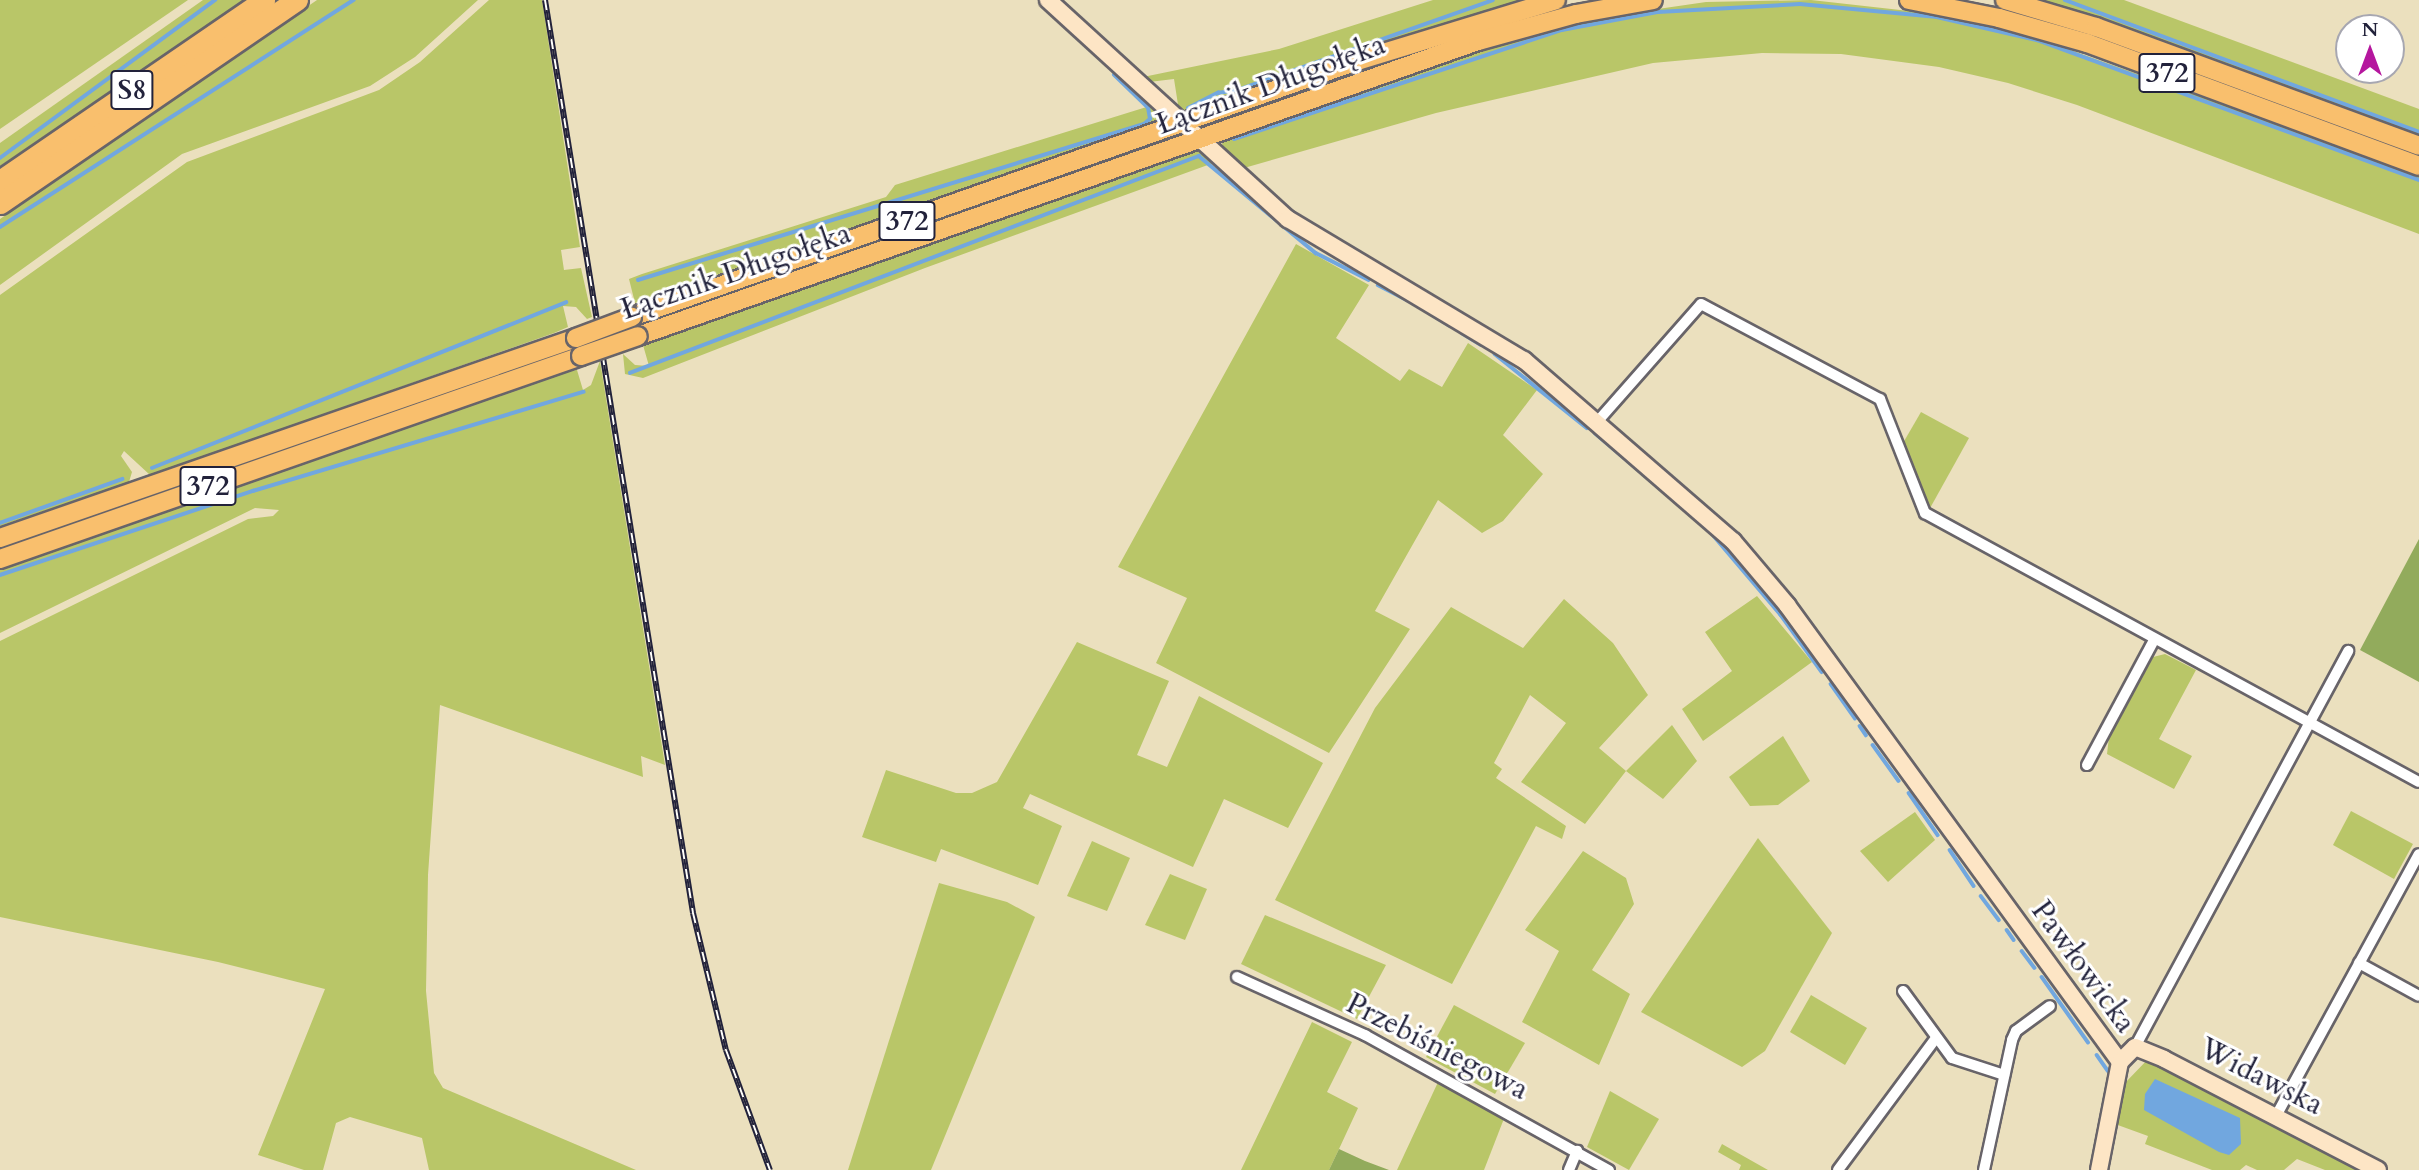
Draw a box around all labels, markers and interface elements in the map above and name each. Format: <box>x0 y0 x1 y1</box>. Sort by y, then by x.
north arrow <box>2335 14 2405 84</box>
text: N <box>2362 17 2378 43</box>
street label: Łącznik Długołęka <box>1152 27 1390 143</box>
road number: 372 <box>2137 48 2197 98</box>
road number: S8 <box>109 66 155 114</box>
road number: 372 <box>877 196 937 246</box>
street label: Łącznik Długołęka <box>616 216 856 328</box>
road number: 372 <box>178 462 238 510</box>
street label: Pawłowicka <box>2023 894 2143 1040</box>
street label: Przebiśniegowa <box>1340 986 1534 1108</box>
street label: Widawska <box>2193 1031 2329 1123</box>

